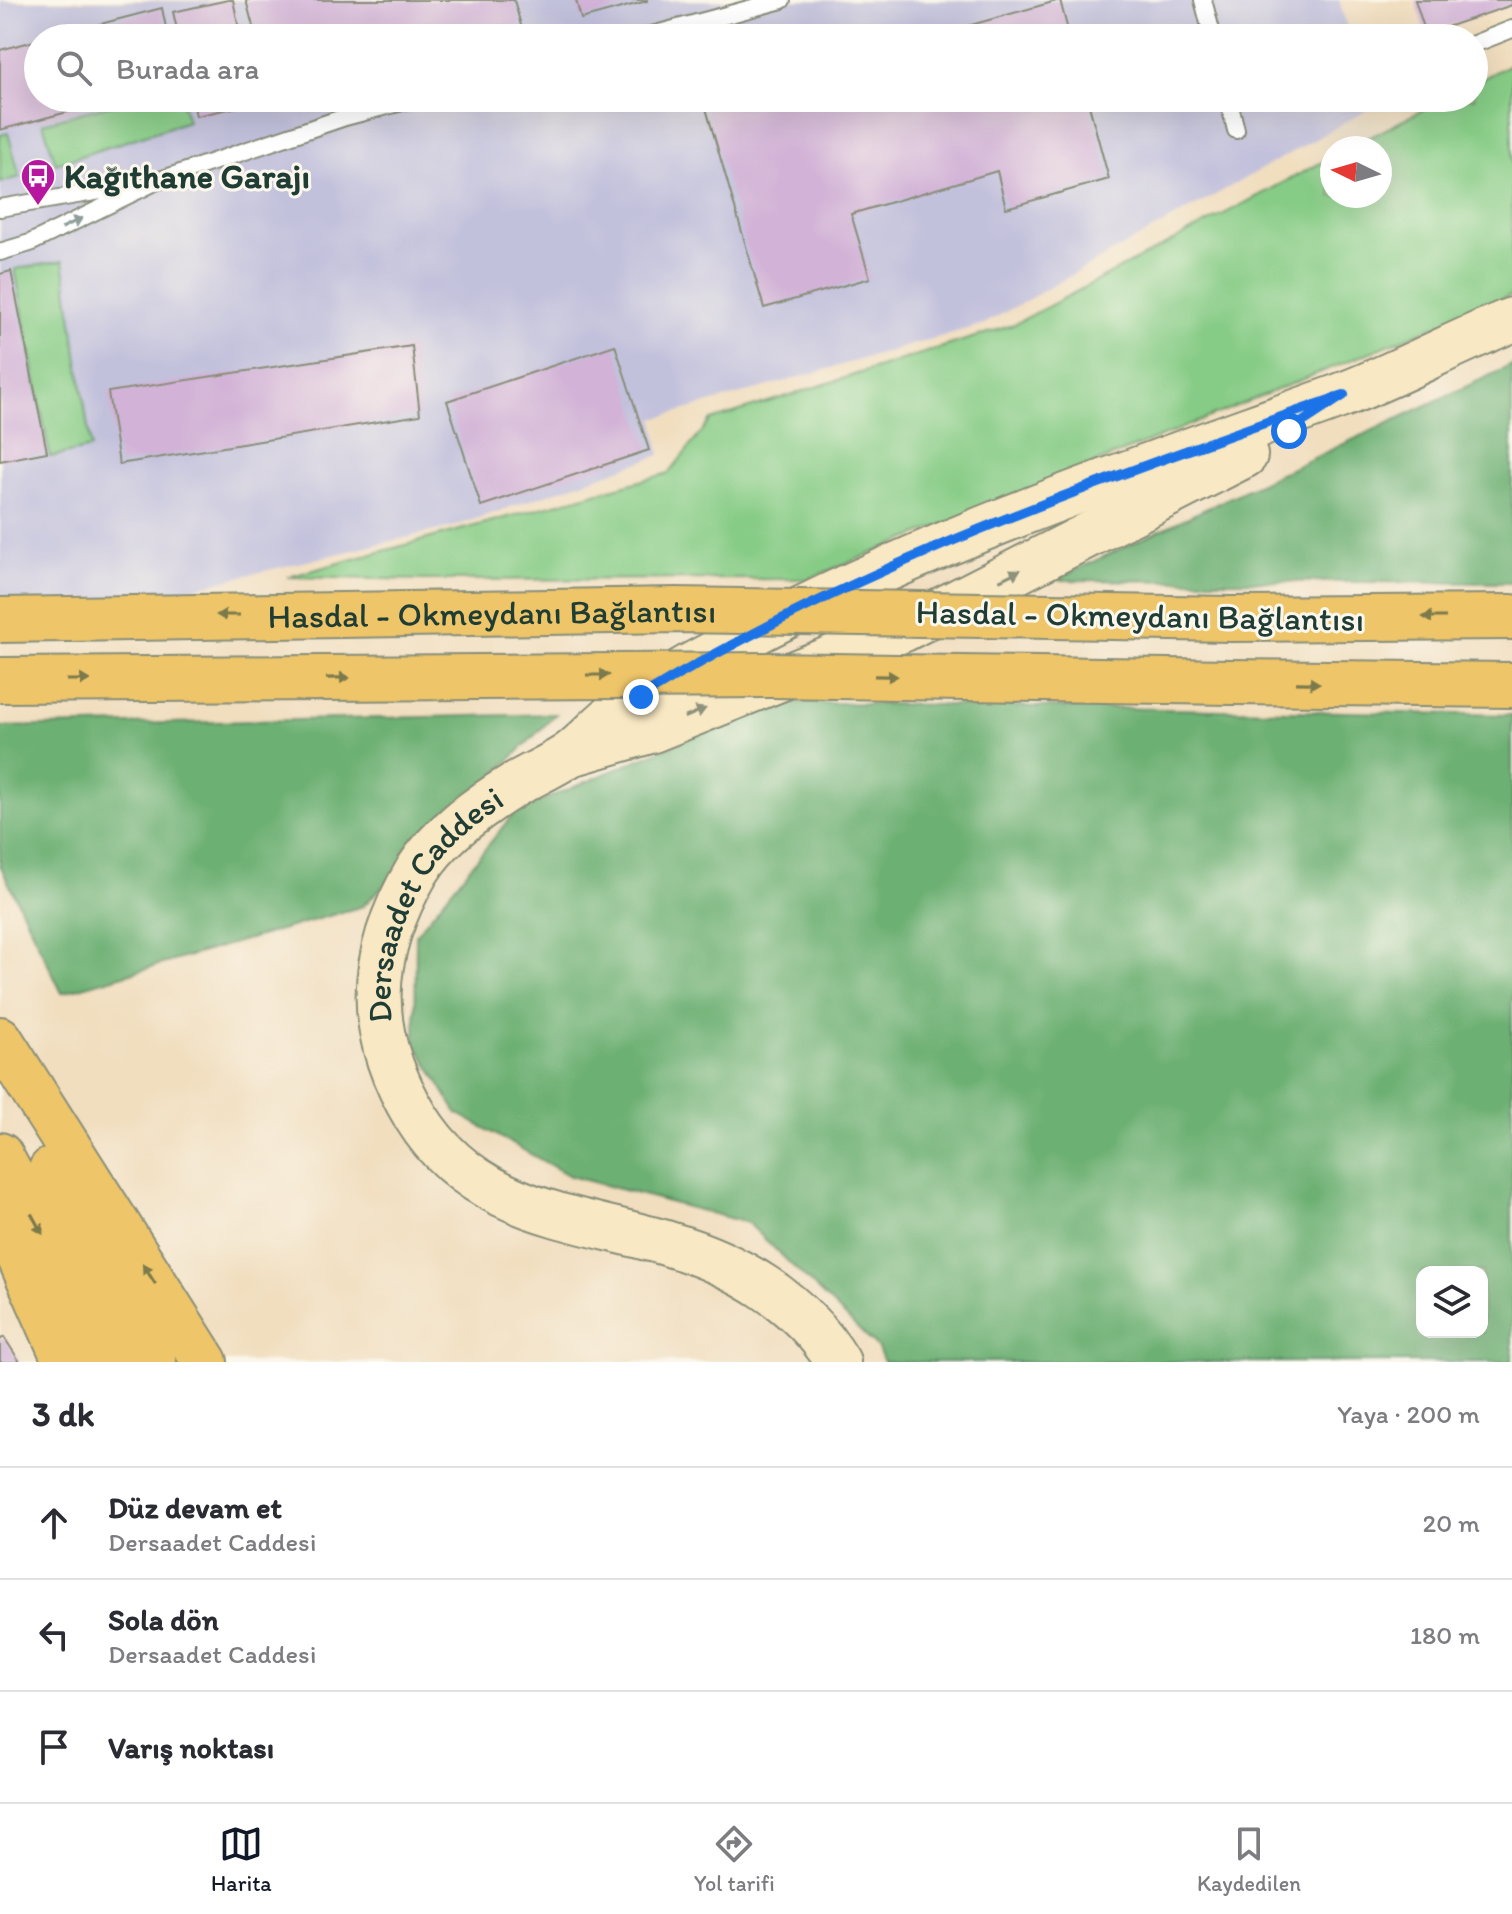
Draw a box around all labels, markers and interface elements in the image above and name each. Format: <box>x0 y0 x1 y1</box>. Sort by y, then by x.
search box <box>24 24 1488 112</box>
icon: search <box>52 46 96 90</box>
text: Burada ara <box>116 50 259 87</box>
north arrow <box>1320 136 1392 208</box>
place label: Kağıthane Garajı <box>64 156 310 197</box>
bus stop icon: Kağıthane Garajı <box>19 157 57 207</box>
one-way arrow <box>60 216 84 230</box>
route start <box>1271 413 1307 449</box>
one-way arrow <box>998 568 1021 581</box>
street label: Hasdal - Okmeydanı Bağlantısı <box>267 590 717 637</box>
street label: Hasdal - Okmeydanı Bağlantısı <box>915 591 1365 640</box>
one-way arrow <box>215 609 240 621</box>
one-way arrow <box>1421 611 1446 623</box>
one-way arrow <box>586 669 611 682</box>
one-way arrow <box>874 670 899 683</box>
one-way arrow <box>326 671 351 684</box>
one-way arrow <box>66 674 91 686</box>
one-way arrow <box>1296 677 1322 690</box>
route end <box>623 679 659 715</box>
one-way arrow <box>683 706 707 719</box>
street label: Dersaadet Caddesi <box>358 778 511 1025</box>
one-way arrow <box>30 1212 44 1235</box>
one-way arrow <box>142 1263 157 1284</box>
map controls <box>1416 1266 1488 1338</box>
button: layers <box>1416 1266 1488 1338</box>
text: 3 dk <box>32 1394 94 1435</box>
text: Yaya · 200 m <box>1337 1398 1480 1430</box>
text: Düz devam et <box>108 1489 282 1526</box>
icon: ahead <box>32 1501 76 1545</box>
text: 20 m <box>1423 1507 1480 1539</box>
text: Dersaadet Caddesi <box>108 1526 316 1558</box>
text: Sola dön <box>108 1601 219 1638</box>
icon: left <box>32 1613 76 1657</box>
text: 180 m <box>1410 1619 1480 1651</box>
text: Dersaadet Caddesi <box>108 1638 316 1670</box>
icon: arrive <box>32 1725 76 1769</box>
text: Varış noktası <box>108 1729 274 1766</box>
tab: Harita <box>211 1822 272 1897</box>
tab: Yol tarifi <box>694 1822 775 1897</box>
tab: Kaydedilen <box>1197 1822 1301 1897</box>

